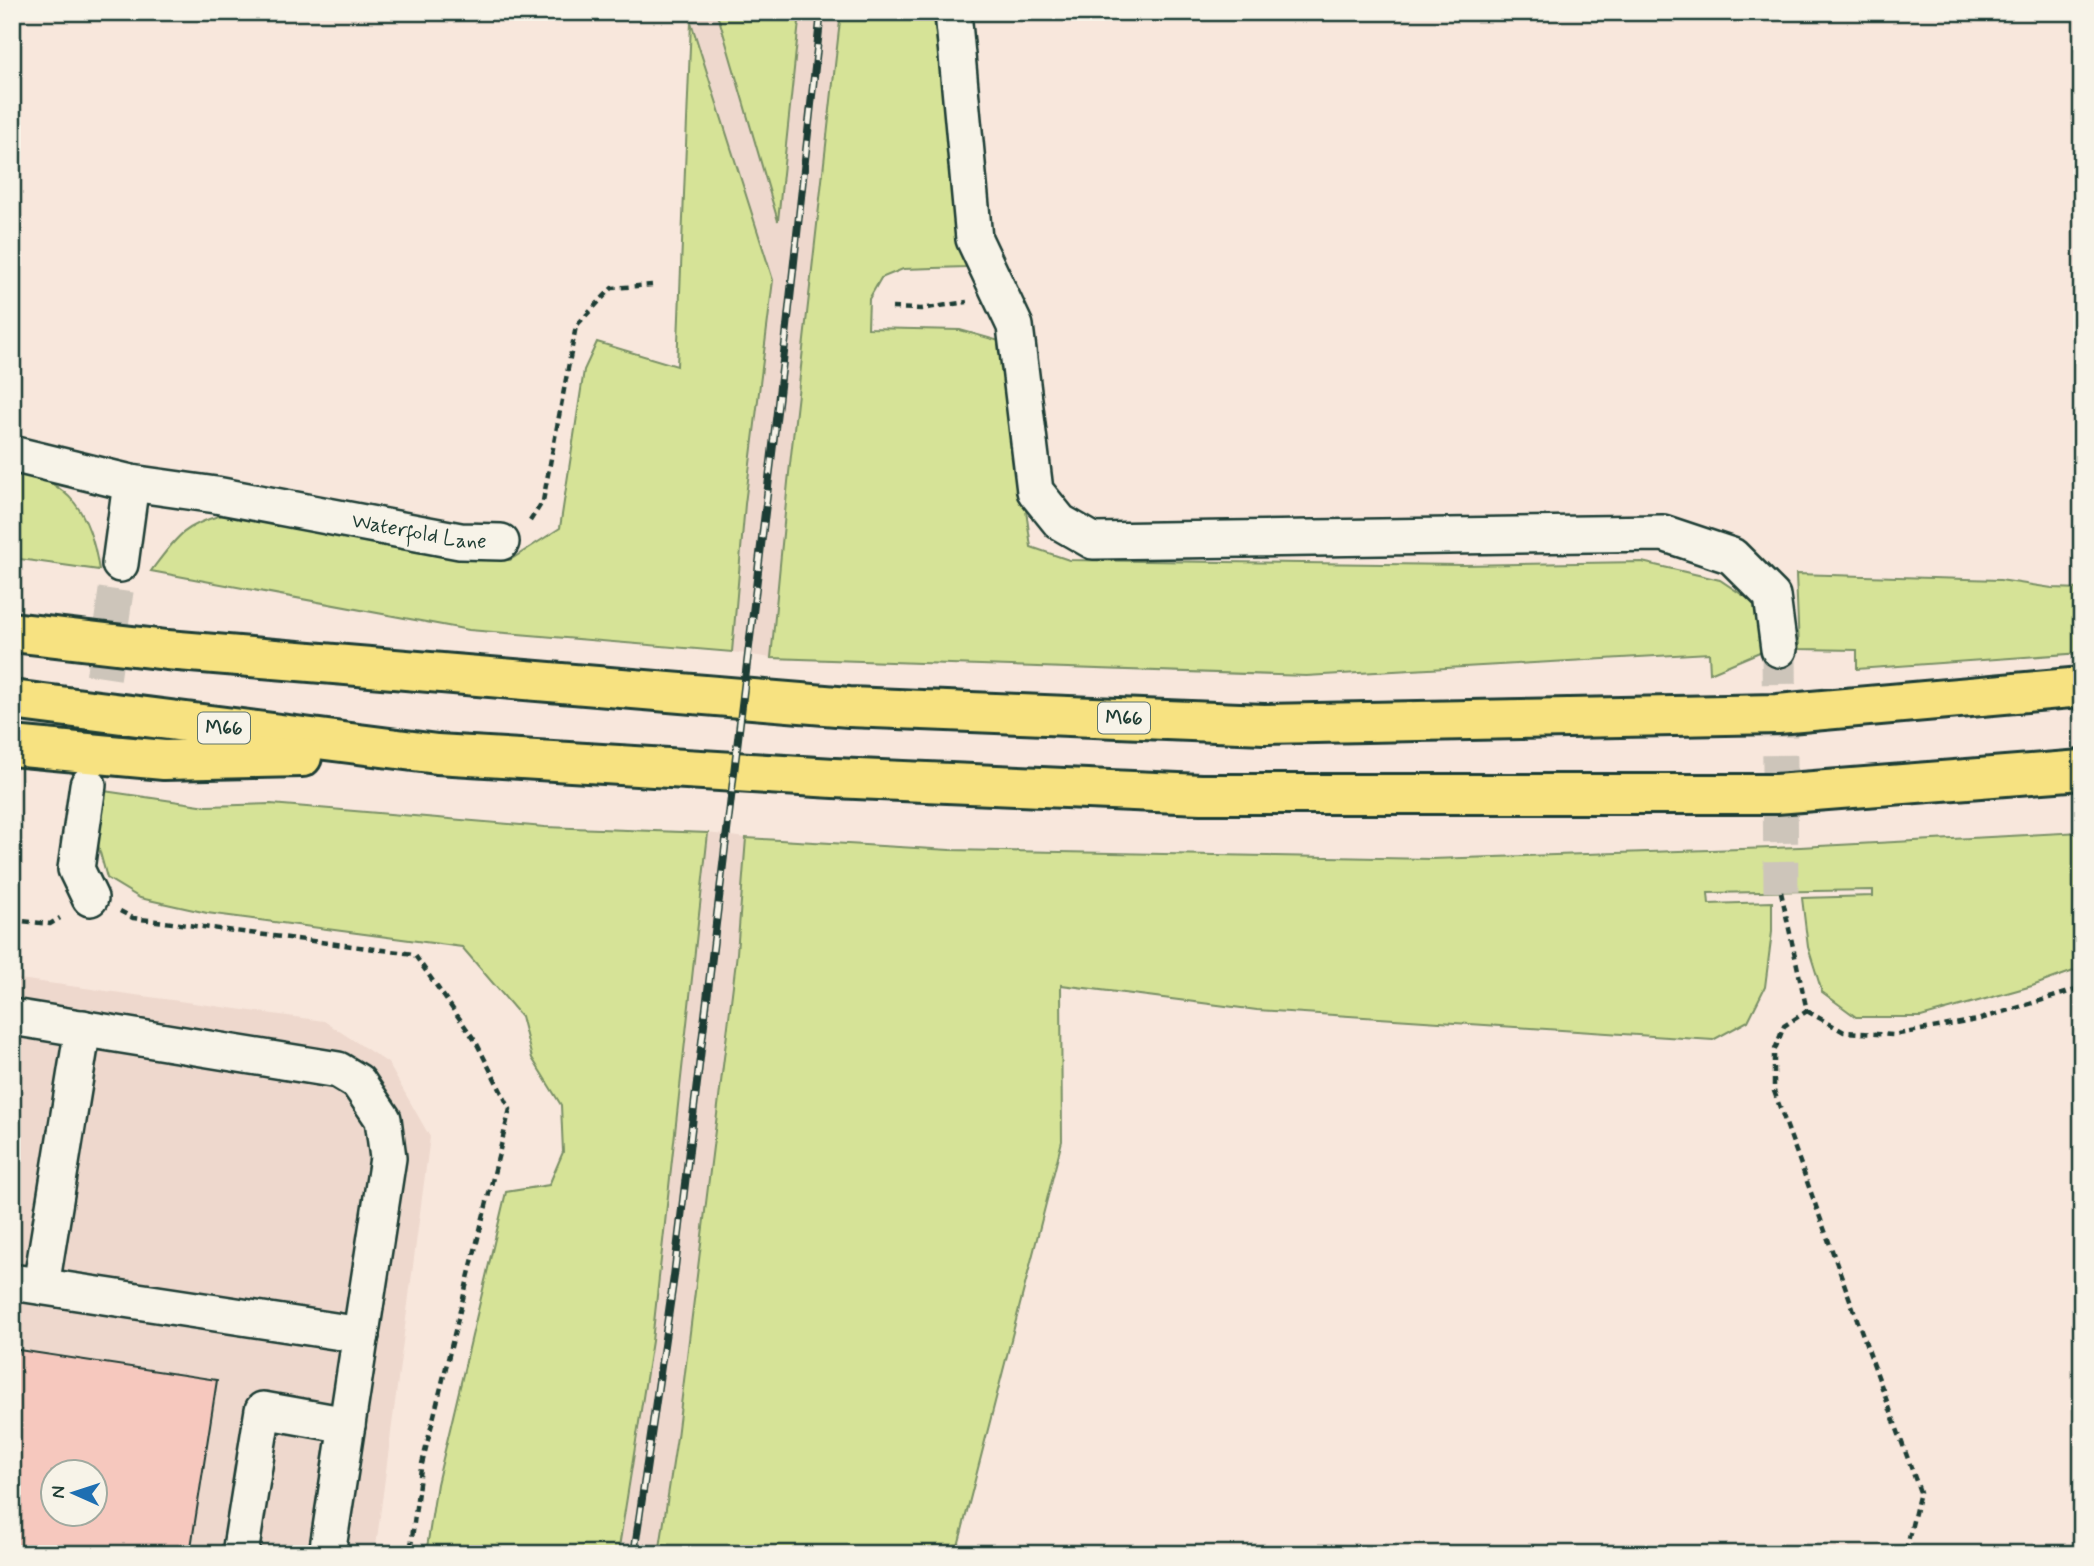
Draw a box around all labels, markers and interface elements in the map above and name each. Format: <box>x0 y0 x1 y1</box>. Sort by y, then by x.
street label: Waterfold Lane <box>349 507 487 556</box>
road number: M66 <box>1098 702 1150 734</box>
road number: M66 <box>198 712 250 744</box>
north arrow <box>38 1458 108 1528</box>
text: N <box>46 1485 71 1499</box>

